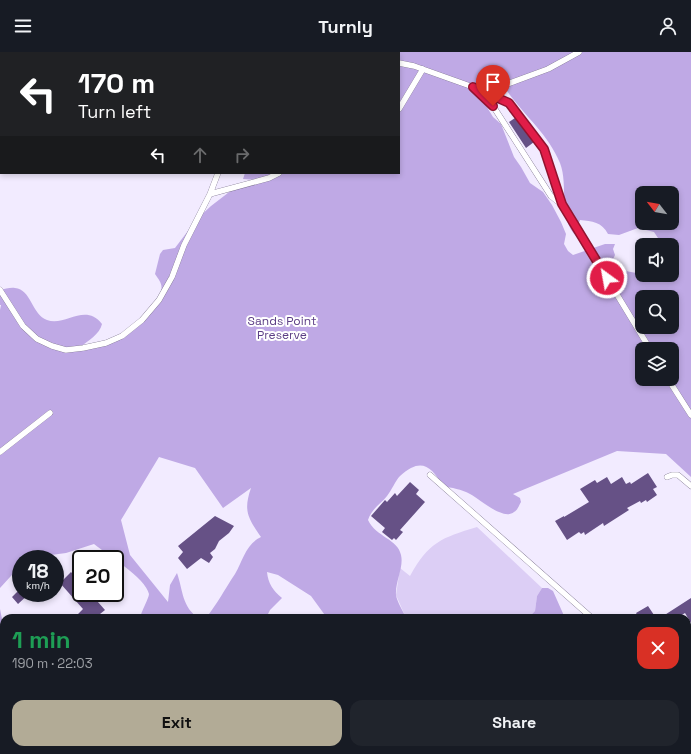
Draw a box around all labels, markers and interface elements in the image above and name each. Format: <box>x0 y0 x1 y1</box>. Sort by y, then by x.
icon: menu <box>12 15 34 37</box>
text: Turnly <box>318 15 373 38</box>
icon: person <box>657 15 679 37</box>
text: 170 m <box>78 65 155 101</box>
pin <box>476 65 510 106</box>
icon: left <box>12 68 64 120</box>
icon: arrive <box>482 71 504 93</box>
text: Turn left <box>78 100 151 123</box>
icon: left <box>147 144 169 166</box>
icon: ahead <box>189 144 211 166</box>
icon: right <box>231 144 253 166</box>
north arrow <box>635 186 679 230</box>
map controls <box>635 186 679 386</box>
button: sound <box>635 238 679 282</box>
position arrow <box>586 257 628 299</box>
button: search <box>635 290 679 334</box>
park label: Sands Point Preserve <box>248 313 316 343</box>
button: layers <box>635 342 679 386</box>
speed limit sign: 20 <box>72 550 124 602</box>
text: 18 <box>27 558 49 584</box>
text: km/h <box>26 579 50 592</box>
text: 1 min <box>12 624 71 655</box>
button: close <box>637 627 679 669</box>
text: 190 m · 22:03 <box>12 655 93 672</box>
button: Exit <box>12 700 342 746</box>
button: Share <box>350 700 679 746</box>

